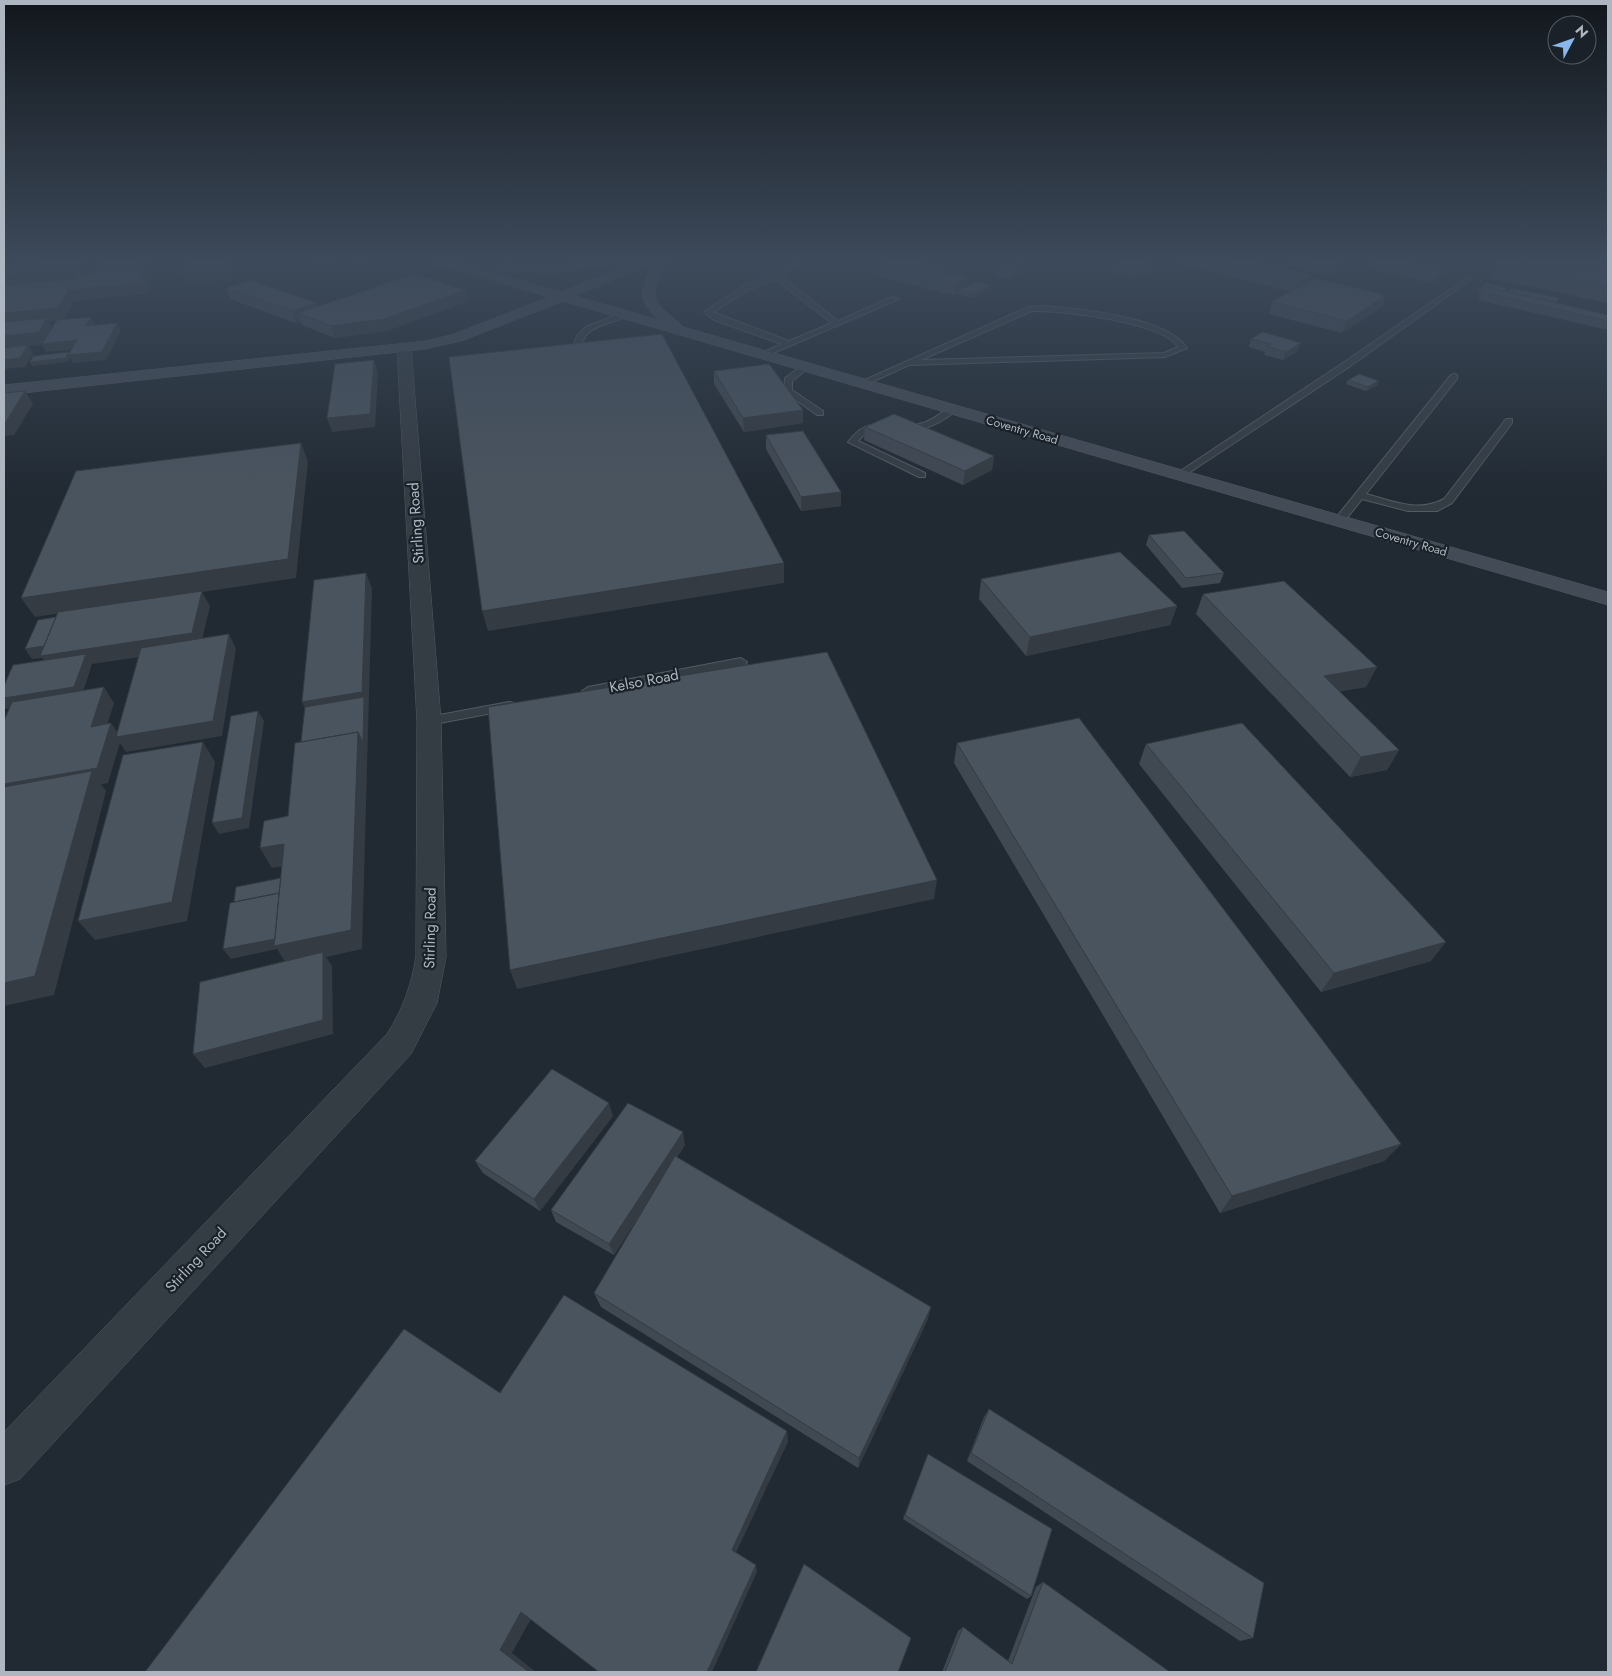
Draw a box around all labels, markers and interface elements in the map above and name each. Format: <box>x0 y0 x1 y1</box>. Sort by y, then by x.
north arrow <box>1547 15 1597 65</box>
text: N <box>1571 21 1593 42</box>
street label: Coventry Road <box>984 411 1060 449</box>
street label: Stirling Road <box>402 482 430 564</box>
street label: Coventry Road <box>1373 523 1449 561</box>
street label: Kelso Road <box>607 663 681 699</box>
street label: Stirling Road <box>418 887 442 969</box>
street label: Stirling Road <box>160 1223 232 1297</box>

